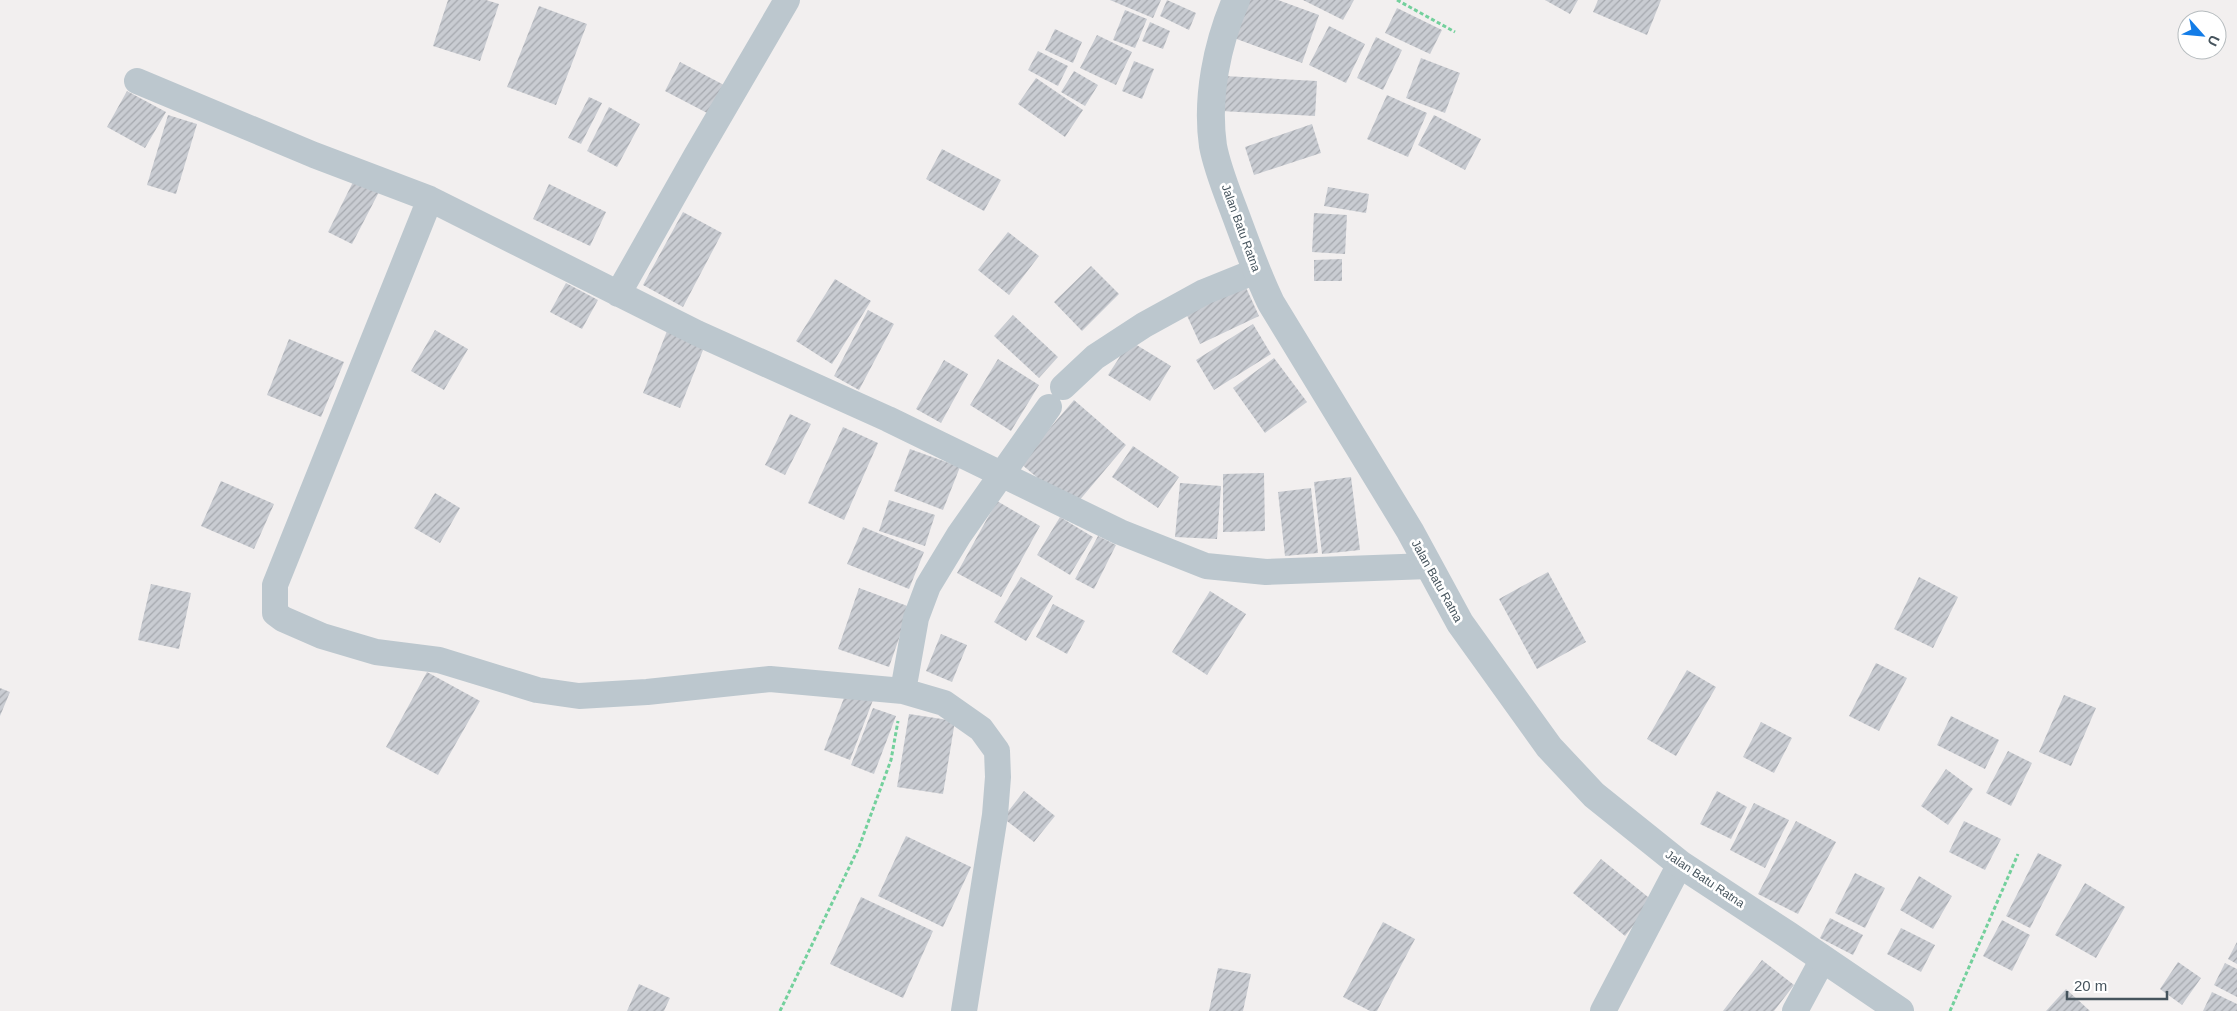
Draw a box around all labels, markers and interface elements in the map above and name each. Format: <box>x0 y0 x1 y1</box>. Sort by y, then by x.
north arrow <box>2177 10 2227 60</box>
text: U <box>2204 33 2223 49</box>
street label: Jalan Batu Ratna <box>1219 182 1263 274</box>
street label: Jalan Batu Ratna <box>1409 537 1466 625</box>
street label: Jalan Batu Ratna <box>1663 847 1747 911</box>
scale bar <box>2067 968 2167 1000</box>
text: 20 m <box>2074 977 2107 994</box>

